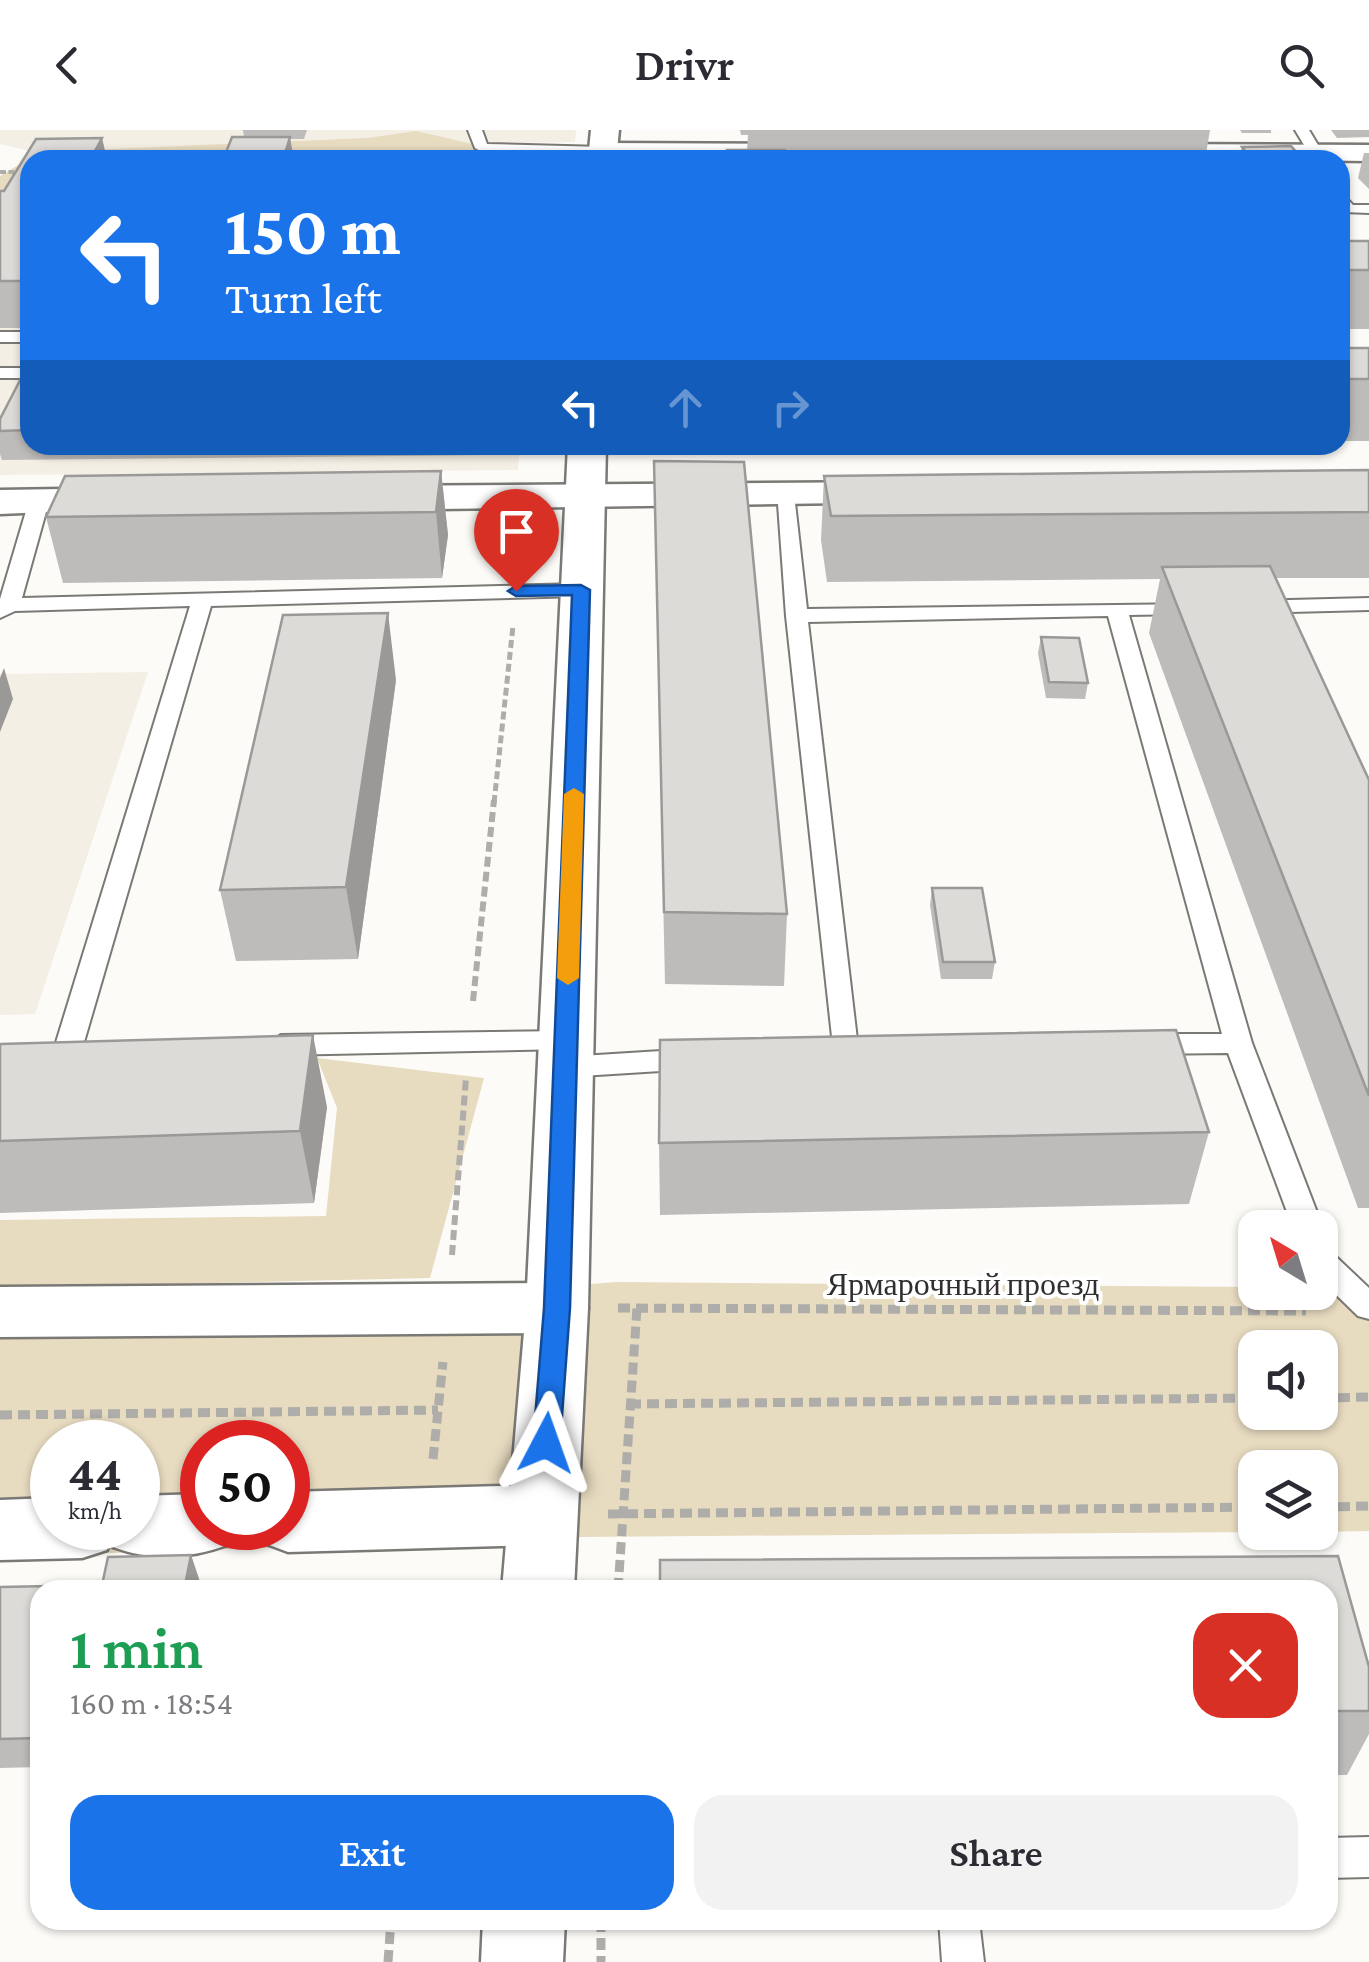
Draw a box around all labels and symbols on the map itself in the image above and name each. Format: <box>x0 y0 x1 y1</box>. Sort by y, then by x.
pin <box>474 489 559 592</box>
north arrow <box>1238 1210 1338 1310</box>
street label: Ярмарочный проезд <box>827 1266 1099 1302</box>
position arrow <box>494 1391 598 1495</box>
speed limit sign: 50 <box>180 1420 310 1550</box>

